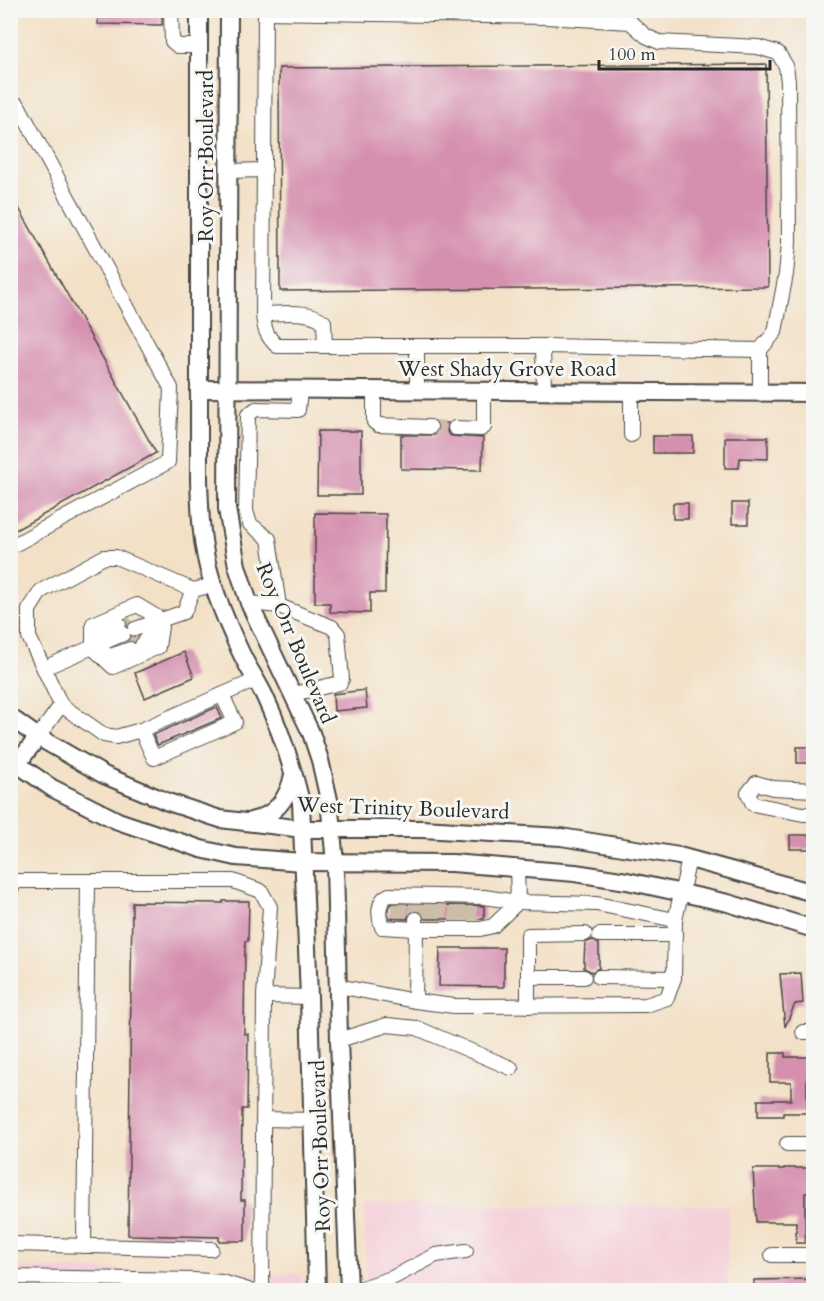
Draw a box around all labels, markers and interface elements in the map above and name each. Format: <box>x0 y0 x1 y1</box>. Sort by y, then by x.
scale bar <box>599 33 770 71</box>
text: 100 m <box>608 42 656 67</box>
street label: Roy Orr Boulevard <box>192 70 221 242</box>
street label: West Shady Grove Road <box>397 355 616 384</box>
street label: Roy Orr Boulevard <box>249 558 343 728</box>
street label: West Trinity Boulevard <box>295 790 510 827</box>
street label: Roy Orr Boulevard <box>303 1059 338 1233</box>

